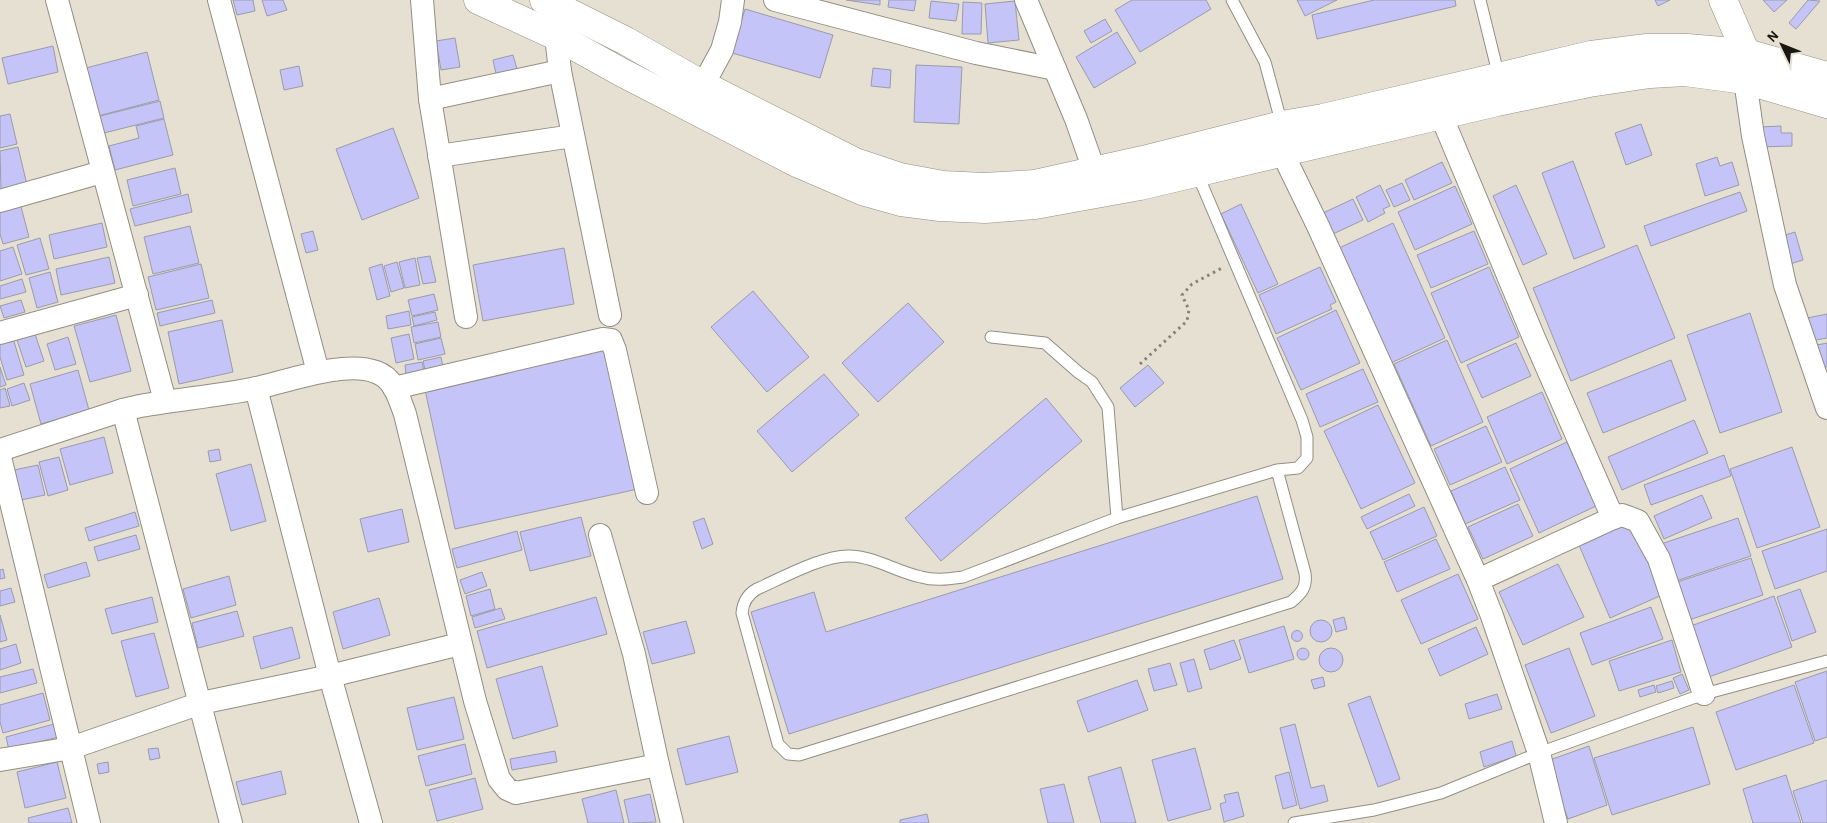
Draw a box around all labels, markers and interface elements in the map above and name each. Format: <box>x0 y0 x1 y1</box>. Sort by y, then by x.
north arrow <box>1757 20 1807 70</box>
text: N <box>1765 28 1782 45</box>

